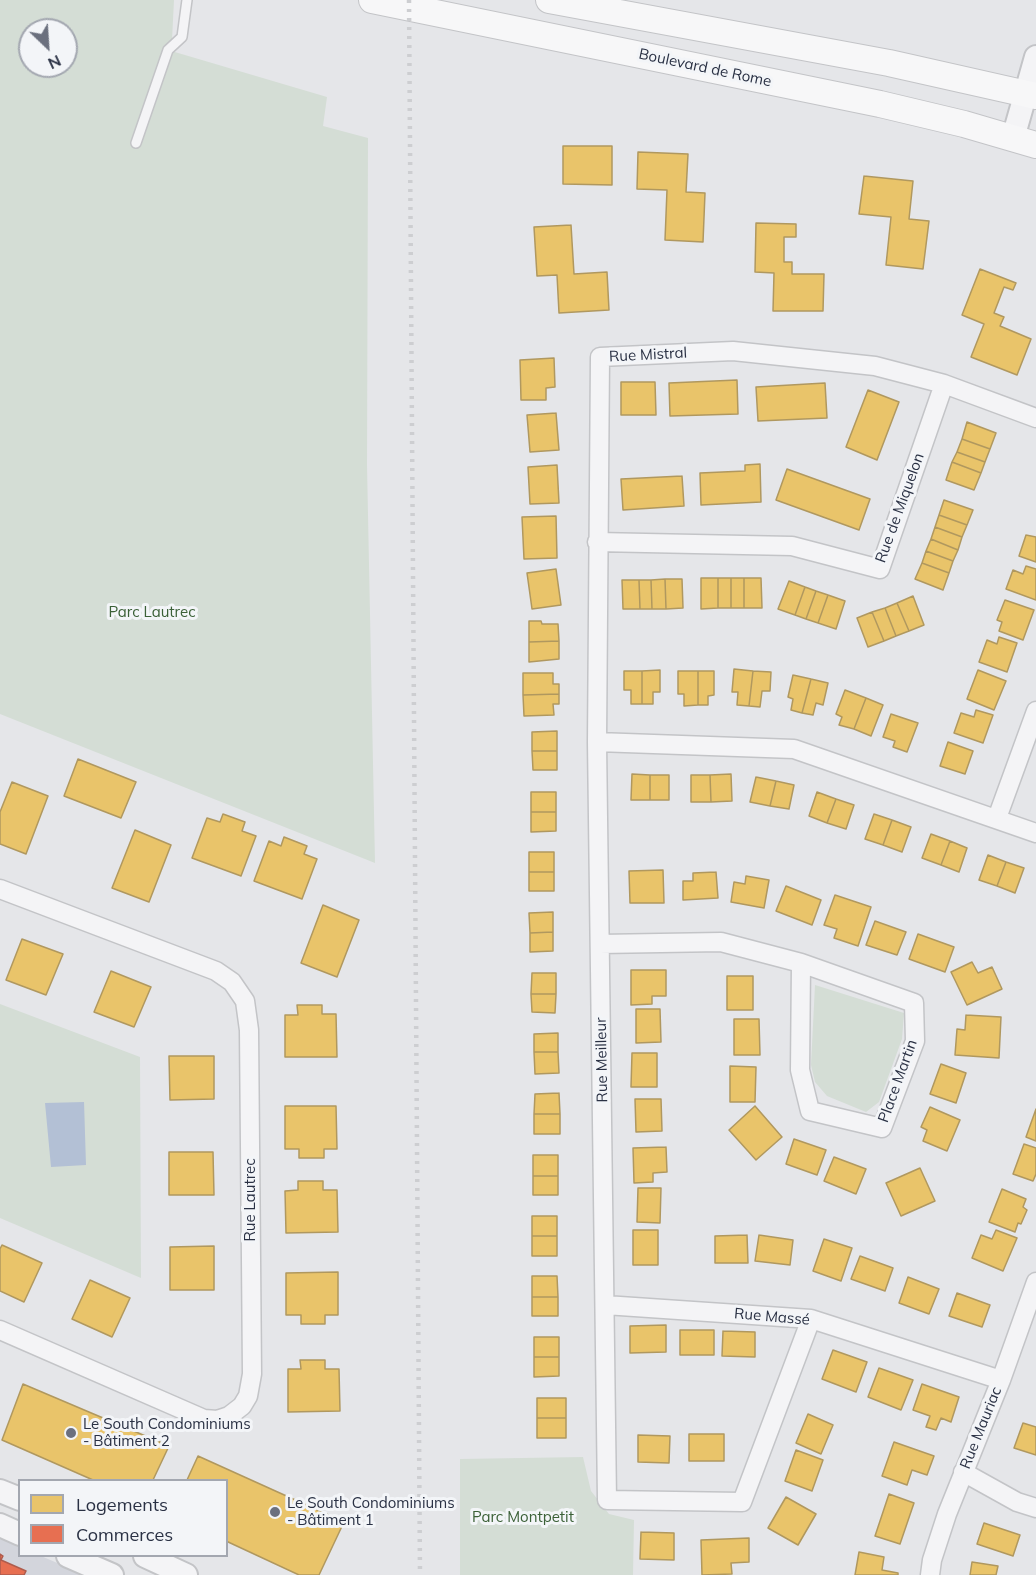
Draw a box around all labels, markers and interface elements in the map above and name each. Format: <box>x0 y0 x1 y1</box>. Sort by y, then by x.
north arrow <box>18 18 78 78</box>
street label: Boulevard de Rome <box>637 45 773 91</box>
text: N <box>45 51 64 74</box>
street label: Rue Mistral <box>609 344 687 366</box>
street label: Rue de Miquelon <box>872 451 928 565</box>
park label: Parc Lautrec <box>108 603 196 621</box>
street label: Rue Meilleur <box>592 1017 612 1103</box>
street label: Place Martin <box>875 1037 921 1125</box>
street label: Rue Lautrec <box>241 1158 259 1242</box>
street label: Rue Massé <box>733 1305 811 1329</box>
street label: Rue Mauriac <box>956 1384 1006 1472</box>
place label: Le South Condominiums - Bâtiment 2 <box>83 1415 251 1450</box>
marker: Le South Condominiums - Bâtiment 2 <box>64 1426 78 1440</box>
legend <box>18 1479 228 1557</box>
text: Logements <box>76 1493 168 1516</box>
place label: Le South Condominiums - Bâtiment 1 <box>287 1494 455 1529</box>
marker: Le South Condominiums - Bâtiment 1 <box>268 1505 282 1519</box>
park label: Parc Montpetit <box>472 1508 574 1526</box>
text: Commerces <box>76 1523 173 1546</box>

